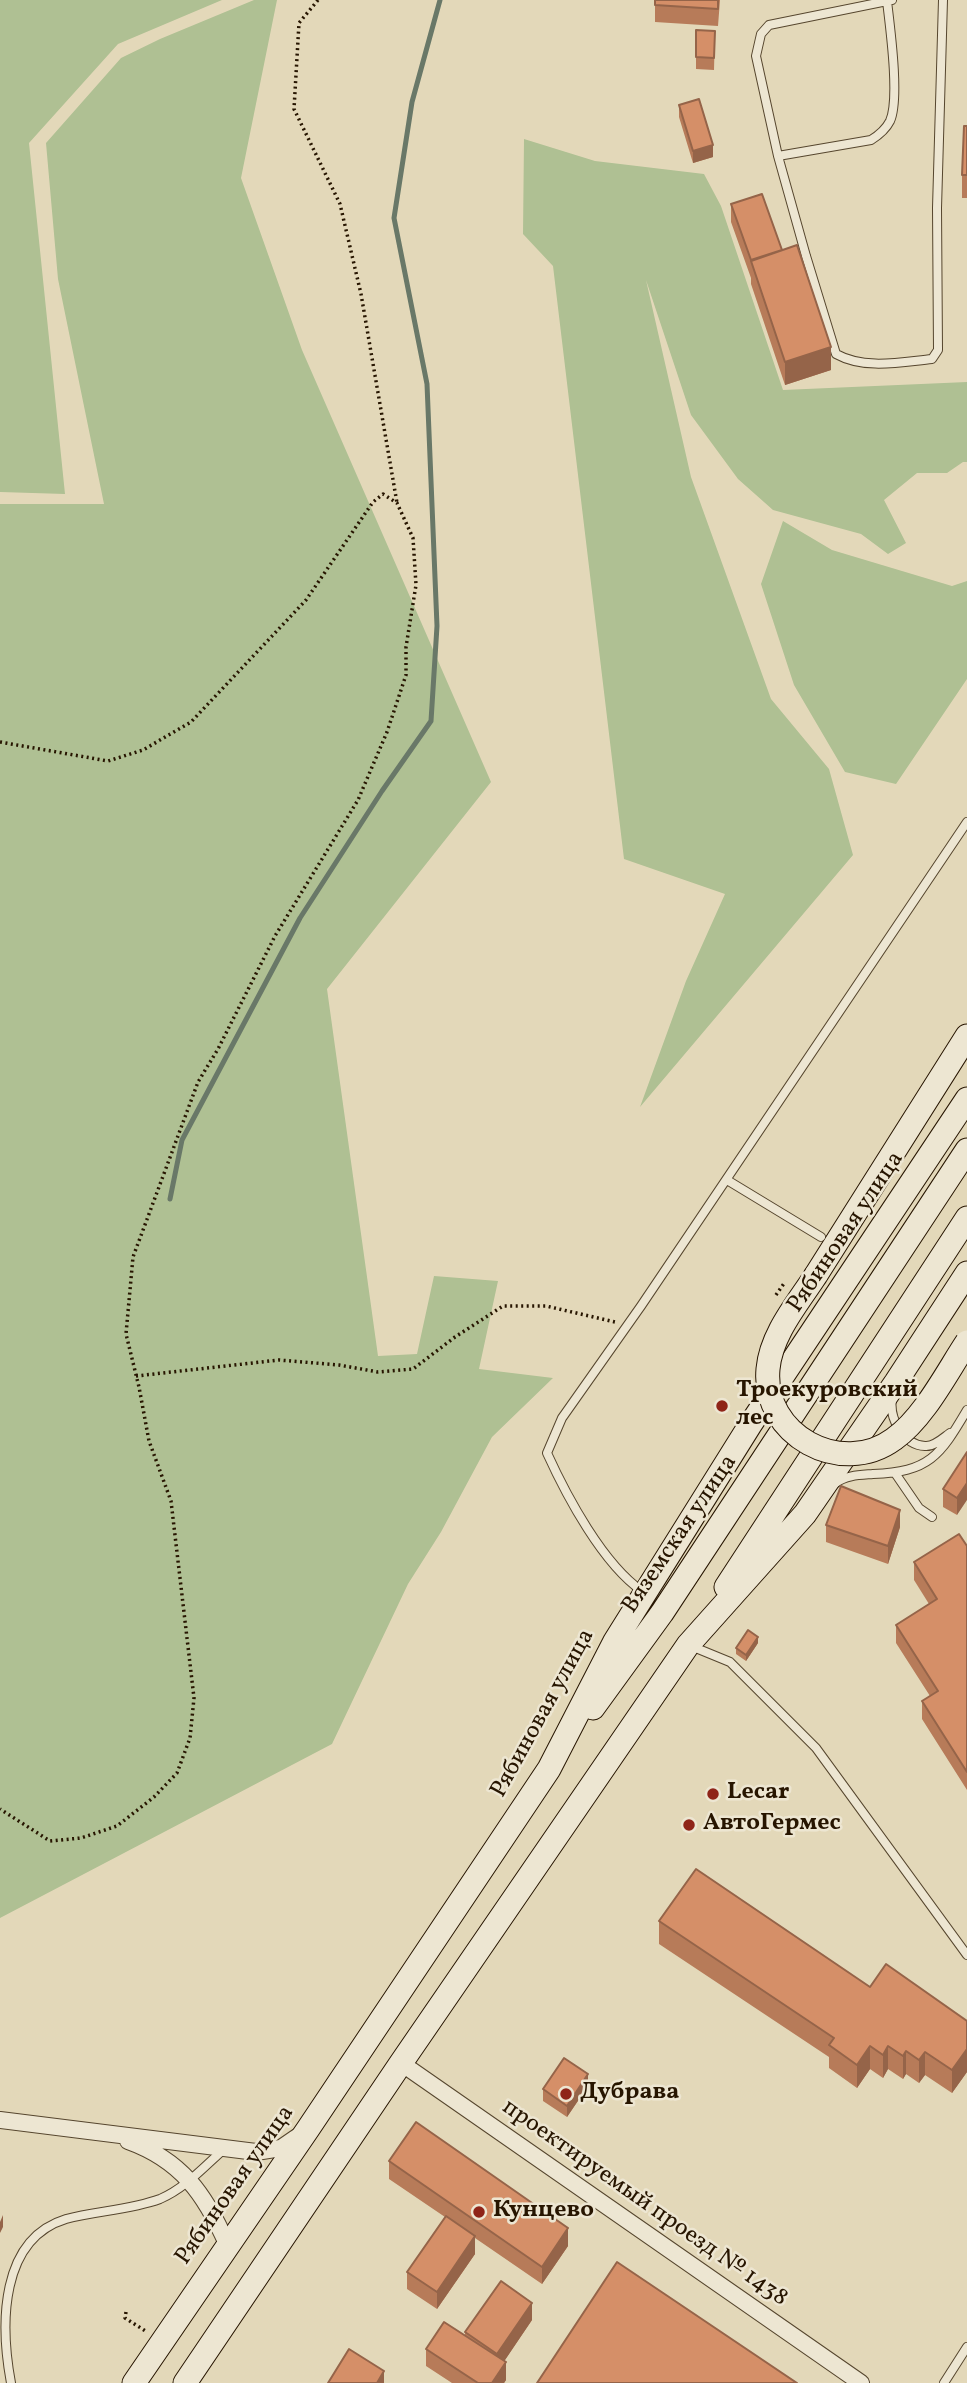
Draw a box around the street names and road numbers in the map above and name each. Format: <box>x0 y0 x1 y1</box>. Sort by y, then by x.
street label: Рябиновая улица <box>782 1147 912 1319</box>
street label: Вяземская улица <box>617 1450 745 1620</box>
street label: Рябиновая улица <box>486 1625 602 1803</box>
street label: проектируемый проезд № 1438 <box>496 2094 792 2314</box>
street label: Рябиновая улица <box>170 2101 302 2271</box>

